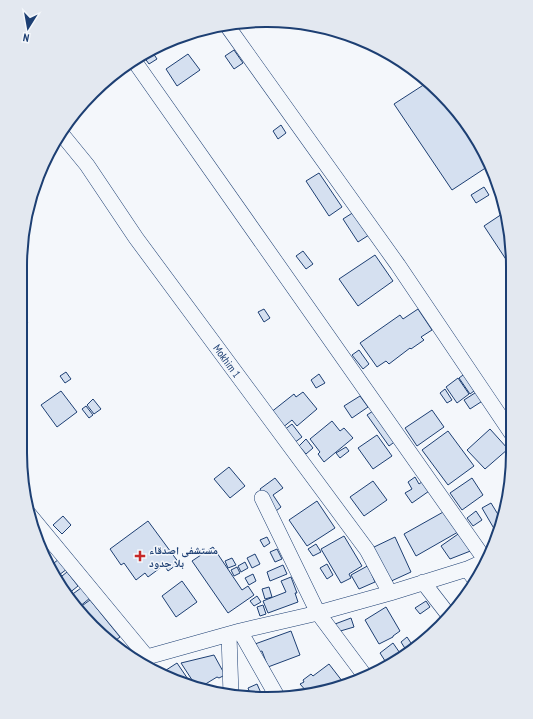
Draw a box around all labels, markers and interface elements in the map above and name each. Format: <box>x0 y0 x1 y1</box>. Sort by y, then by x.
north arrow <box>8 8 48 48</box>
text: N <box>22 30 30 45</box>
street label: Mokhim 1 <box>210 342 244 380</box>
place label: مستشفى اصدقاء بلا حدود <box>149 543 218 570</box>
marker: مستشفى اصدقاء بلا حدود <box>134 550 146 562</box>

